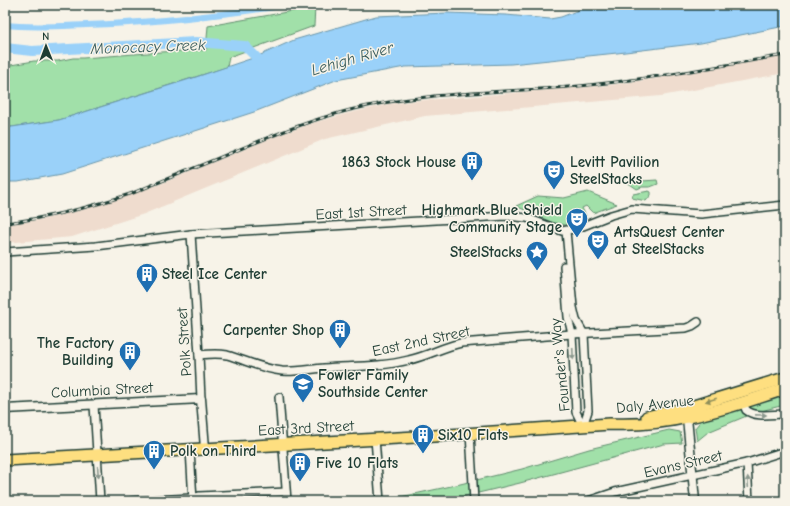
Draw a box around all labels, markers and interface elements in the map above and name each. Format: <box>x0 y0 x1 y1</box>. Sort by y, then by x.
north arrow <box>26 26 66 66</box>
text: N <box>42 30 50 43</box>
water label: Monocacy Creek <box>89 36 206 58</box>
water label: Lehigh River <box>309 38 396 79</box>
building icon: 1863 Stock House <box>459 149 485 182</box>
place label: 1863 Stock House <box>342 153 456 171</box>
place label: Levitt Pavilion SteelStacks <box>570 153 659 188</box>
theatre icon: Levitt Pavilion SteelStacks <box>541 158 567 191</box>
street label: East 1st Street <box>315 201 408 223</box>
place label: Highmark Blue Shield Community Stage <box>422 201 562 236</box>
theatre icon: Highmark Blue Shield Community Stage <box>564 206 590 239</box>
place label: ArtsQuest Center at SteelStacks <box>614 223 724 258</box>
theatre icon: ArtsQuest Center at SteelStacks <box>585 228 611 261</box>
place icon: SteelStacks <box>524 239 550 272</box>
place label: SteelStacks <box>450 243 522 261</box>
building icon: Steel Ice Center <box>134 261 160 294</box>
place label: Steel Ice Center <box>162 265 267 283</box>
street label: Polk Street <box>173 306 195 377</box>
building icon: Carpenter Shop <box>327 317 353 350</box>
street label: Founder's Way <box>546 317 574 413</box>
place label: Carpenter Shop <box>223 321 324 339</box>
street label: East 2nd Street <box>371 322 472 360</box>
place label: The Factory Building <box>37 334 114 369</box>
building icon: The Factory Building <box>117 339 143 372</box>
one-way arrow <box>570 347 577 360</box>
place label: Fowler Family Southside Center <box>318 366 428 401</box>
school or university icon: Fowler Family Southside Center <box>290 371 316 404</box>
street label: Columbia Street <box>50 378 154 402</box>
street label: Daly Avenue <box>615 391 695 417</box>
one-way arrow <box>705 397 717 403</box>
one-way arrow <box>755 411 767 418</box>
street label: East 3rd Street <box>258 416 355 439</box>
building icon: Six10 Flats <box>410 422 436 455</box>
place label: Six10 Flats <box>438 426 508 444</box>
building icon: Polk on Third <box>141 438 167 471</box>
place label: Polk on Third <box>170 442 256 460</box>
street label: Evans Street <box>642 446 725 482</box>
building icon: Five 10 Flats <box>287 450 313 483</box>
place label: Five 10 Flats <box>316 454 398 472</box>
one-way arrow <box>94 466 101 478</box>
one-way arrow <box>745 476 752 488</box>

